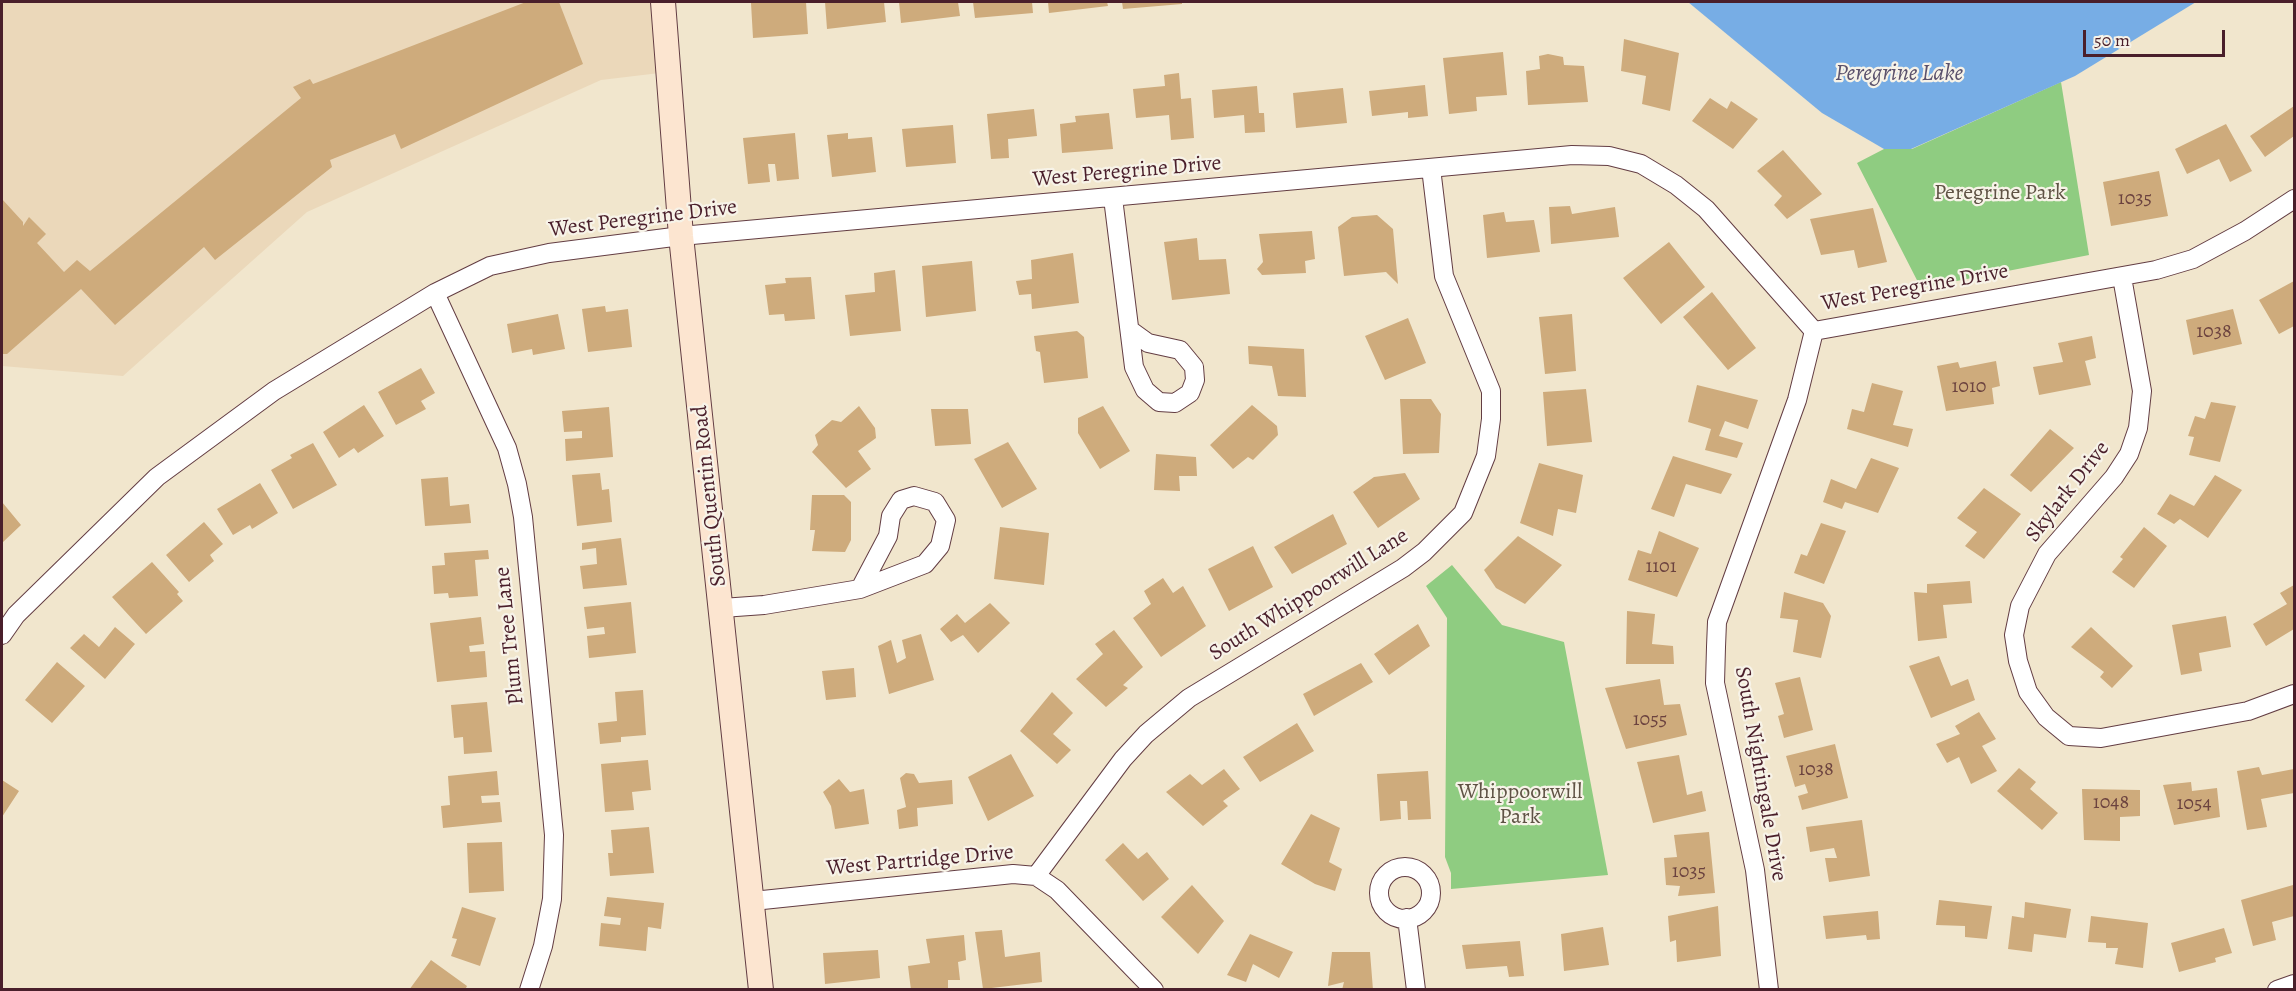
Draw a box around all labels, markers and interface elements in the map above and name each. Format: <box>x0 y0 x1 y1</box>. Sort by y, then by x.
scale bar <box>2086 18 2228 56</box>
text: 50 m <box>2094 28 2130 52</box>
water label: Peregrine Lake <box>1835 60 1963 88</box>
street label: West Peregrine Drive <box>1032 151 1222 193</box>
park label: Peregrine Park <box>1934 181 2066 207</box>
house number: 1035 <box>2118 187 2152 211</box>
street label: West Peregrine Drive <box>547 194 739 244</box>
street label: West Peregrine Drive <box>1819 259 2011 317</box>
house number: 1038 <box>2196 320 2232 344</box>
house number: 1010 <box>1952 375 1986 399</box>
street label: South Quentin Road <box>687 404 733 588</box>
street label: Skylark Drive <box>2020 436 2116 548</box>
street label: South Whippoorwill Lane <box>1205 523 1413 667</box>
house number: 1101 <box>1645 555 1677 579</box>
street label: Plum Tree Lane <box>490 566 530 706</box>
street label: South Nightingale Drive <box>1728 665 1792 883</box>
house number: 1055 <box>1633 708 1667 732</box>
house number: 1038 <box>1798 758 1834 782</box>
park label: Whippoorwill Park <box>1458 780 1582 831</box>
house number: 1048 <box>2093 791 2129 815</box>
house number: 1054 <box>2176 792 2212 816</box>
street label: West Partridge Drive <box>825 840 1015 882</box>
house number: 1035 <box>1672 860 1706 884</box>

